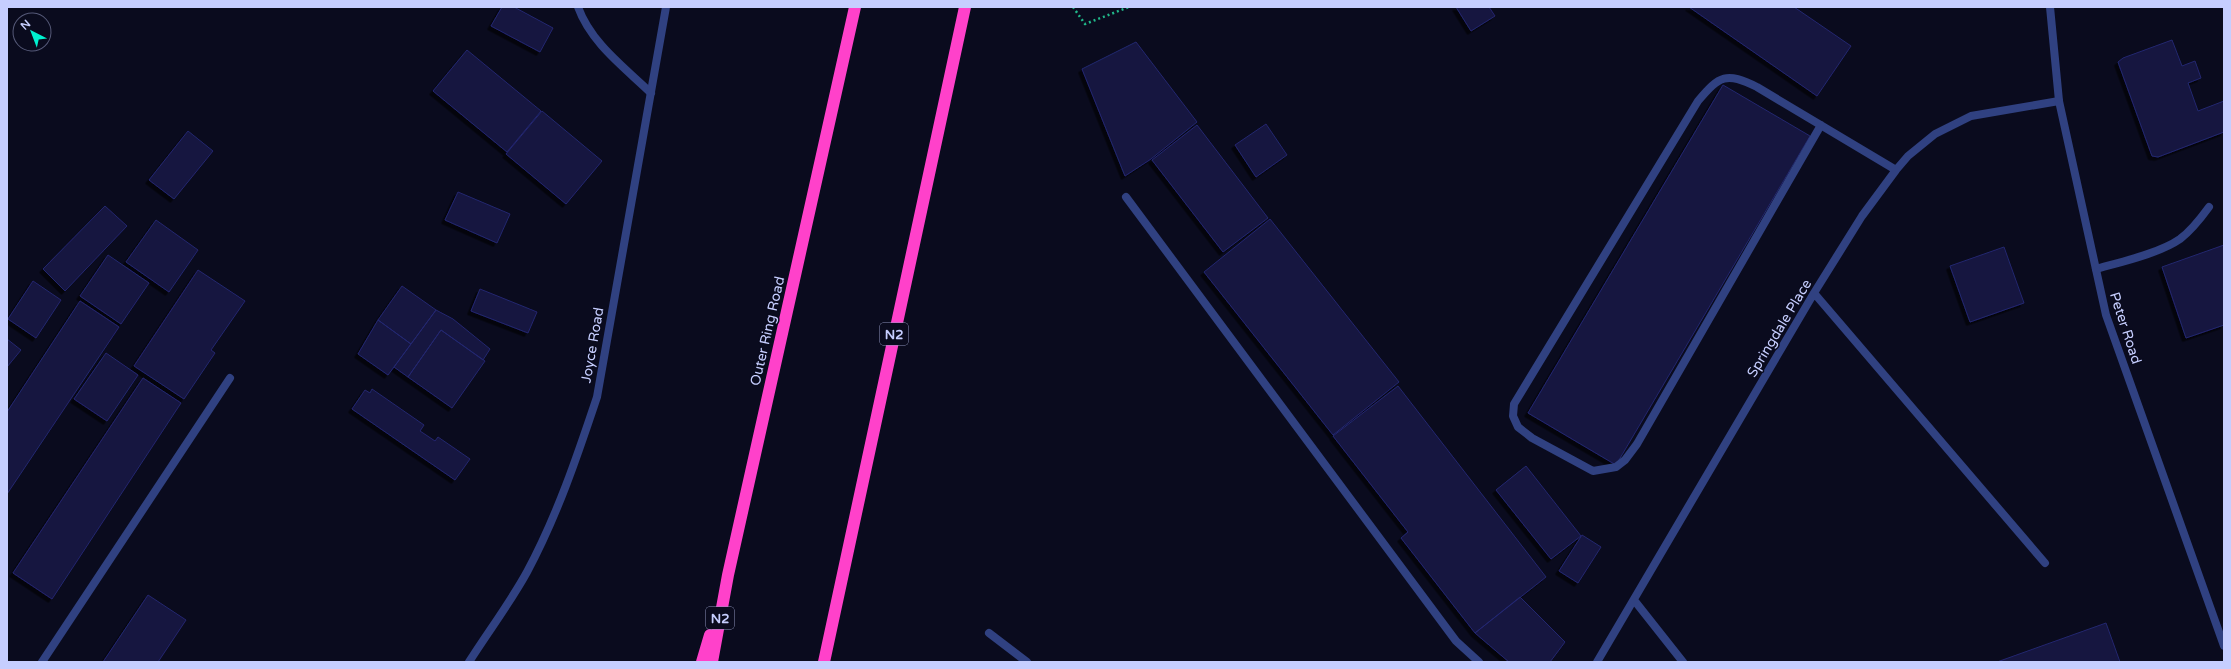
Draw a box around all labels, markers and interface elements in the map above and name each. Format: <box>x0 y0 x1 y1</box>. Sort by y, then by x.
north arrow <box>12 12 52 52</box>
text: N <box>18 17 33 33</box>
street label: Outer Ring Road <box>747 275 788 387</box>
street label: Springdale Place <box>1743 276 1815 380</box>
street label: Peter Road <box>2106 290 2145 366</box>
street label: Joyce Road <box>577 306 608 384</box>
road number: N2 <box>880 323 908 345</box>
road number: N2 <box>706 607 734 629</box>

